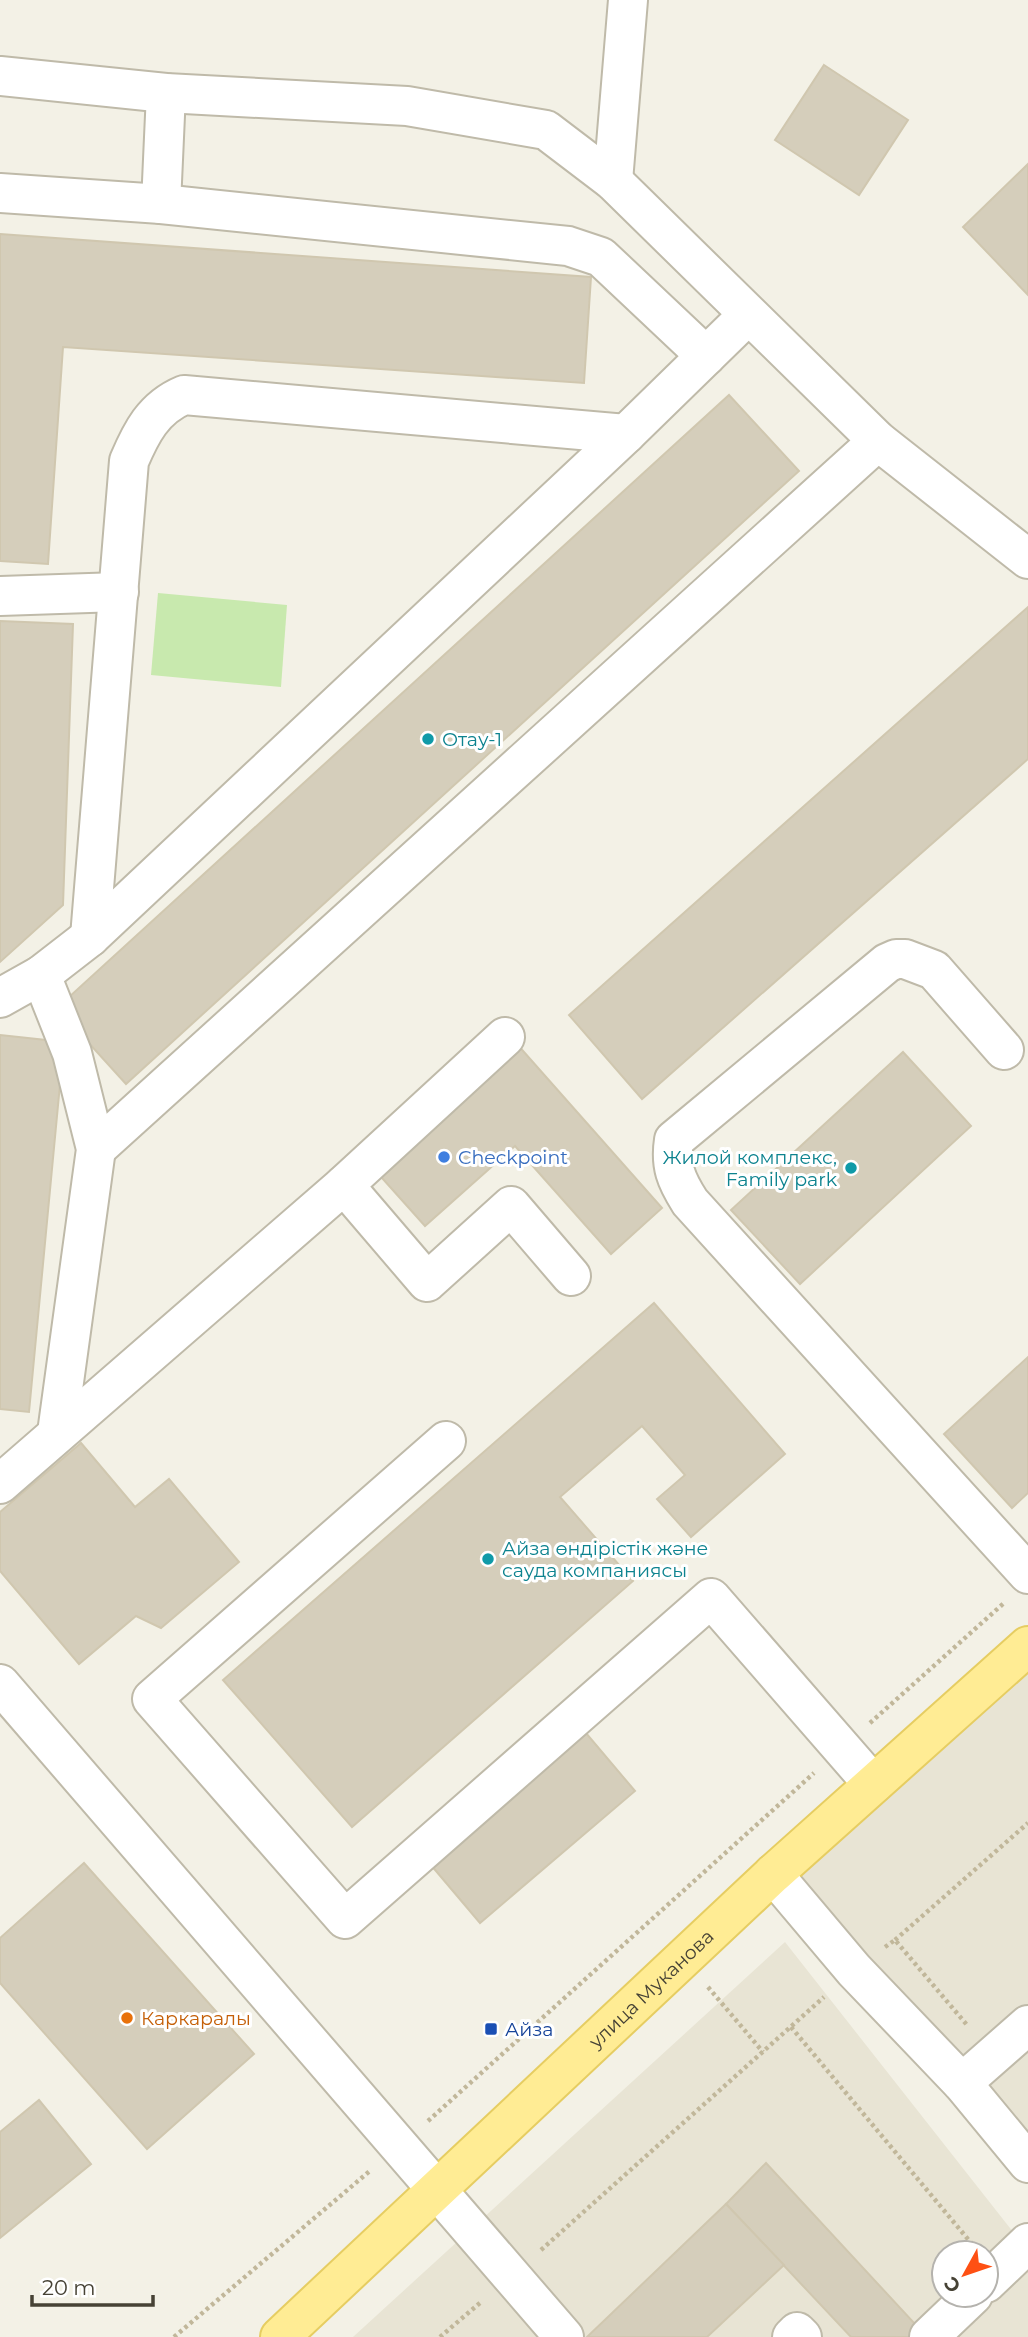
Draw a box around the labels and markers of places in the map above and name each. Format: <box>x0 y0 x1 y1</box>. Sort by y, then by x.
place label: Отау-1 <box>442 728 502 751</box>
marker: Отау-1 <box>420 731 436 747</box>
place label: Checkpoint <box>458 1146 568 1169</box>
place label: Жилой комплекс, Family park <box>663 1146 838 1191</box>
marker: Checkpoint <box>436 1149 452 1165</box>
marker: Жилой комплекс, Family park <box>843 1160 859 1176</box>
place label: Айза өндірістік және сауда компаниясы <box>502 1537 708 1582</box>
marker: Айза өндірістік және сауда компаниясы <box>480 1551 496 1567</box>
place label: Каркаралы <box>141 2007 251 2030</box>
marker: Каркаралы <box>119 2010 135 2026</box>
place label: Айза <box>505 2018 553 2041</box>
marker: Айза <box>483 2021 499 2037</box>

